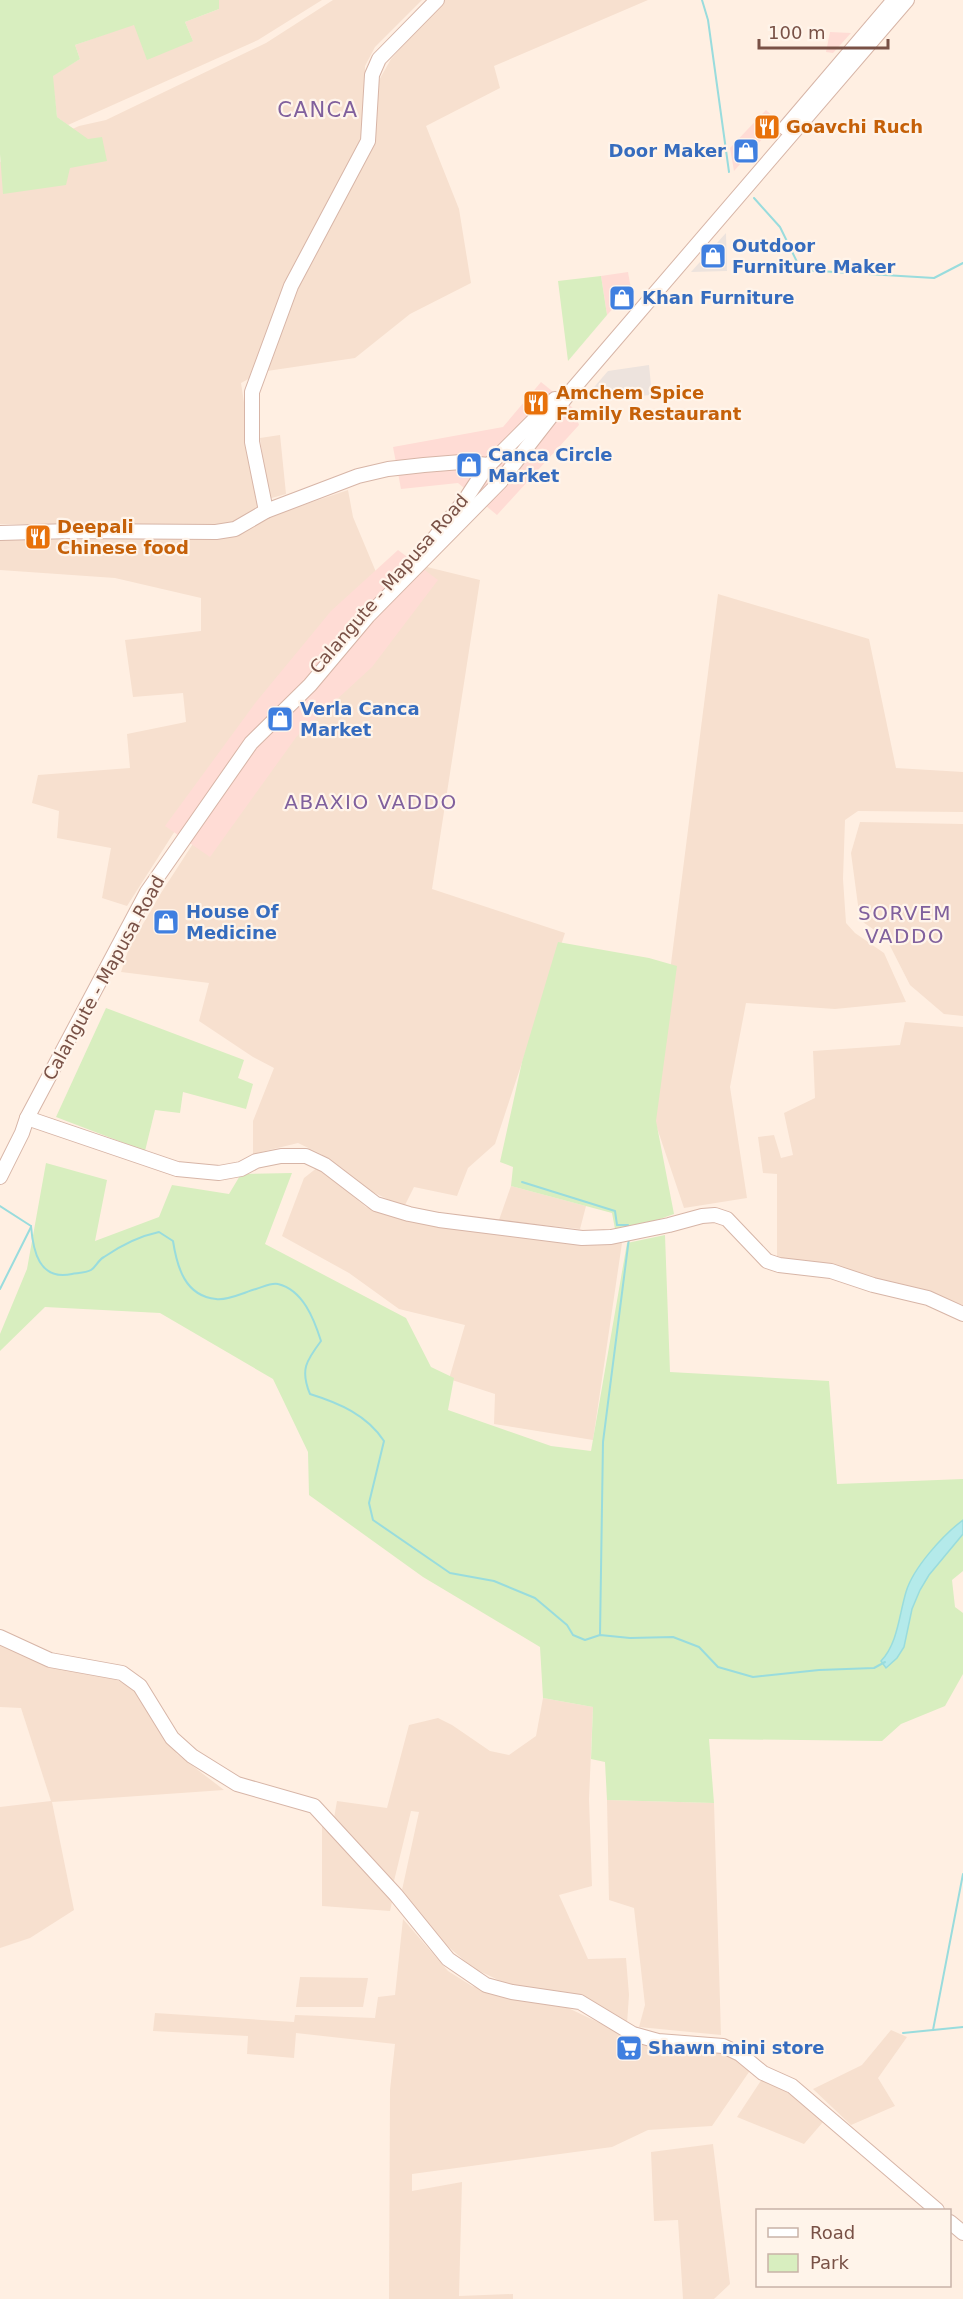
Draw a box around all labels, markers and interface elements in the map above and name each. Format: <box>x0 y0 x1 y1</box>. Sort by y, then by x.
scale bar <box>759 12 888 50</box>
text: 100 m <box>768 22 826 43</box>
district label: CANCA <box>277 98 359 122</box>
restaurant icon: Goavchi Ruch <box>752 112 782 142</box>
place label: Goavchi Ruch <box>786 116 923 137</box>
shop icon: Door Maker <box>731 136 761 166</box>
place label: Door Maker <box>609 140 726 161</box>
place label: Outdoor Furniture Maker <box>732 235 896 277</box>
shop icon: Outdoor Furniture Maker <box>698 241 728 271</box>
shop icon: Khan Furniture <box>607 283 637 313</box>
place label: Khan Furniture <box>642 287 795 308</box>
place label: Amchem Spice Family Restaurant <box>556 382 742 424</box>
restaurant icon: Amchem Spice Family Restaurant <box>521 388 551 418</box>
place label: Canca Circle Market <box>488 444 613 486</box>
shop icon: Canca Circle Market <box>454 450 484 480</box>
street label: Calangute - Mapusa Road <box>305 490 472 678</box>
place label: Deepali Chinese food <box>57 516 189 558</box>
restaurant icon: Deepali Chinese food <box>23 522 53 552</box>
place label: Verla Canca Market <box>300 698 420 740</box>
shop icon: Verla Canca Market <box>265 704 295 734</box>
district label: ABAXIO VADDO <box>284 790 458 814</box>
street label: Calangute - Mapusa Road <box>38 872 169 1084</box>
place label: House Of Medicine <box>186 901 279 943</box>
district label: SORVEM VADDO <box>858 901 952 948</box>
shop icon: House Of Medicine <box>151 907 181 937</box>
supermarket icon: Shawn mini store <box>614 2033 644 2063</box>
place label: Shawn mini store <box>648 2037 825 2058</box>
legend <box>756 2209 951 2287</box>
text: Road <box>810 2222 855 2243</box>
text: Park <box>810 2252 849 2273</box>

